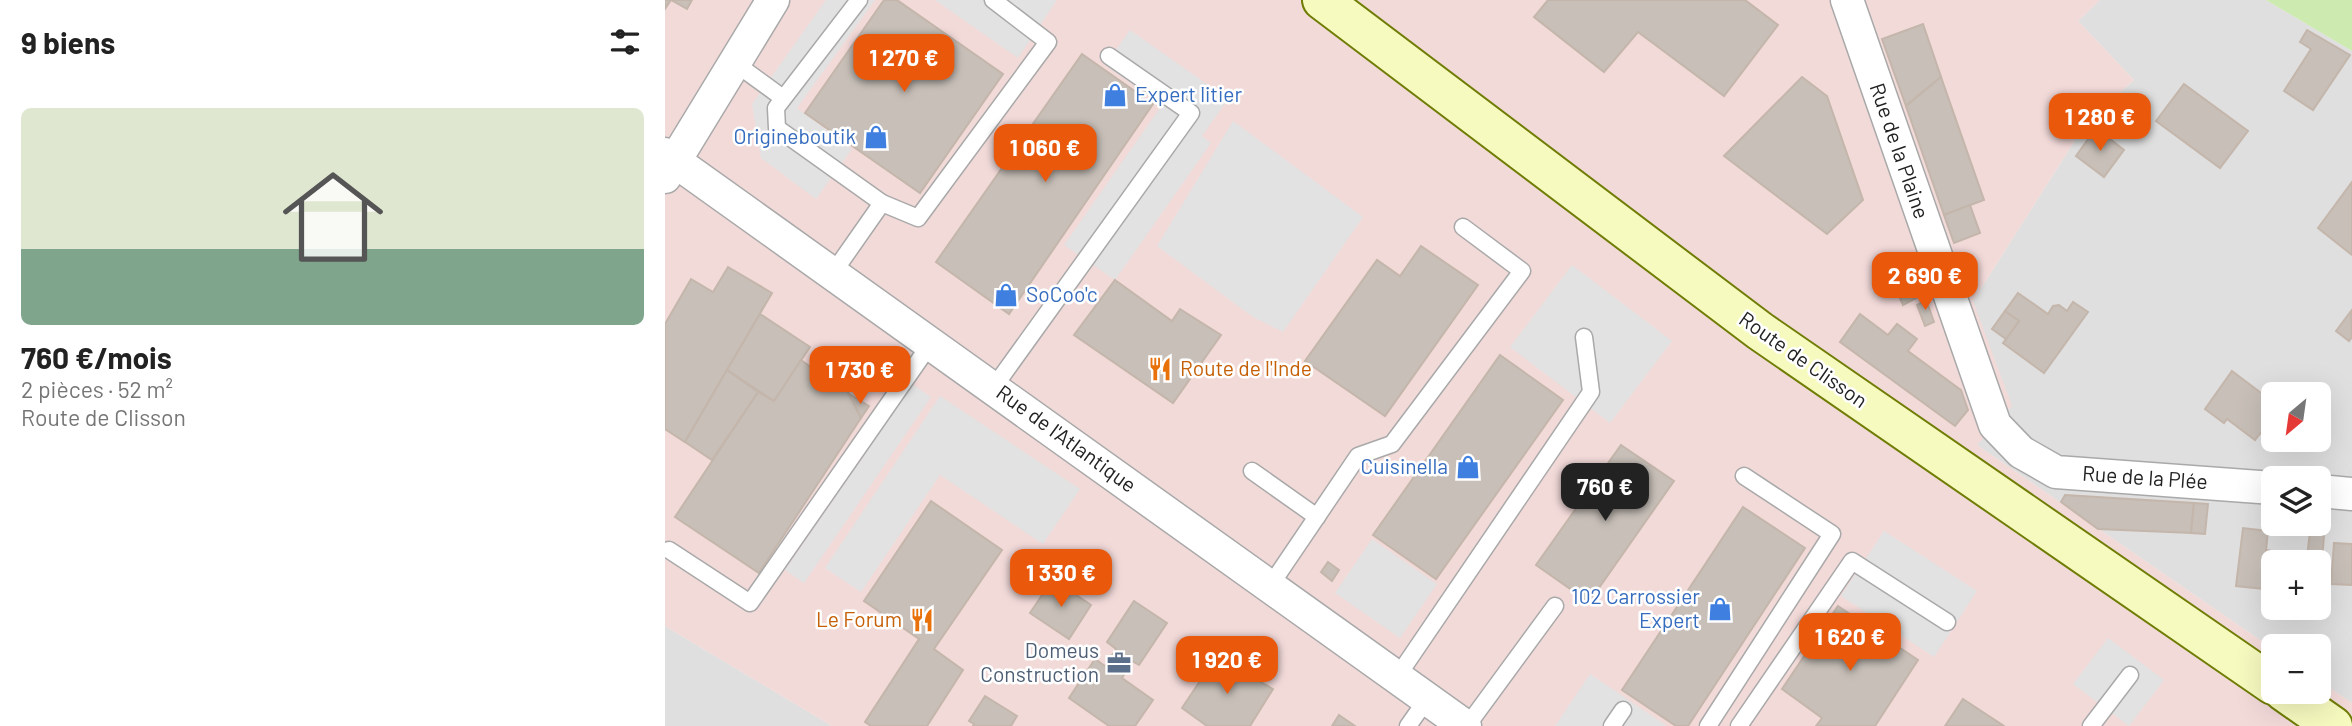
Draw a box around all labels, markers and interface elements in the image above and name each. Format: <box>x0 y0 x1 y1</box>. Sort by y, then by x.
icon: filters <box>606 23 644 61</box>
text: 9 biens <box>21 24 115 60</box>
pin: 1 270 € <box>839 34 969 94</box>
text: 1 270 € <box>869 43 939 71</box>
street label: Rue de la Plaine <box>1866 79 1935 222</box>
shop icon: Expert litier <box>1101 81 1129 109</box>
place label: Expert litier <box>1135 81 1243 106</box>
pin: 1 280 € <box>2035 94 2165 153</box>
text: 1 280 € <box>2065 102 2135 130</box>
place label: Origineboutik <box>733 123 856 148</box>
shop icon: Origineboutik <box>862 123 890 151</box>
pin: 1 060 € <box>980 124 1110 184</box>
text: 1 060 € <box>1010 133 1080 161</box>
icon: home <box>270 154 396 280</box>
pin: 2 690 € <box>1860 252 1990 312</box>
text: 2 690 € <box>1888 261 1962 289</box>
shop icon: SoCoo'c <box>992 281 1020 309</box>
place label: SoCoo'c <box>1026 281 1098 306</box>
street label: Route de Clisson <box>1735 305 1873 412</box>
text: 760 €/mois <box>21 339 172 375</box>
pin: 1 730 € <box>795 346 925 406</box>
text: 1 730 € <box>826 355 894 383</box>
restaurant icon: Route de l'Inde <box>1146 355 1174 383</box>
place label: Route de l'Inde <box>1180 355 1312 380</box>
text: 2 pièces · 52 m² <box>21 375 173 403</box>
street label: Rue de l'Atlantique <box>992 379 1142 497</box>
north arrow <box>2261 382 2331 452</box>
map controls <box>2261 382 2331 704</box>
text: Route de Clisson <box>21 403 186 431</box>
place label: Cuisinella <box>1360 453 1448 478</box>
shop icon: Cuisinella <box>1454 453 1482 481</box>
street label: Rue de la Plée <box>2081 460 2209 493</box>
pin: 760 € <box>1556 463 1654 523</box>
button: layers <box>2261 466 2331 536</box>
text: 760 € <box>1577 472 1633 500</box>
pin: 1 330 € <box>996 550 1126 609</box>
button: + <box>2261 550 2331 620</box>
text: 1 330 € <box>1026 558 1096 586</box>
place label: 102 Carrossier Expert <box>1571 583 1700 632</box>
shop icon: 102 Carrossier Expert <box>1706 595 1734 623</box>
place label: Le Forum <box>816 606 902 631</box>
restaurant icon: Le Forum <box>908 606 936 634</box>
pin: 1 620 € <box>1785 614 1915 673</box>
text: 1 620 € <box>1815 622 1885 650</box>
button: − <box>2261 634 2331 704</box>
pin: 1 920 € <box>1162 636 1292 696</box>
place label: Domeus Construction <box>980 637 1099 686</box>
text: 1 920 € <box>1192 645 1262 673</box>
office icon: Domeus Construction <box>1105 649 1133 677</box>

